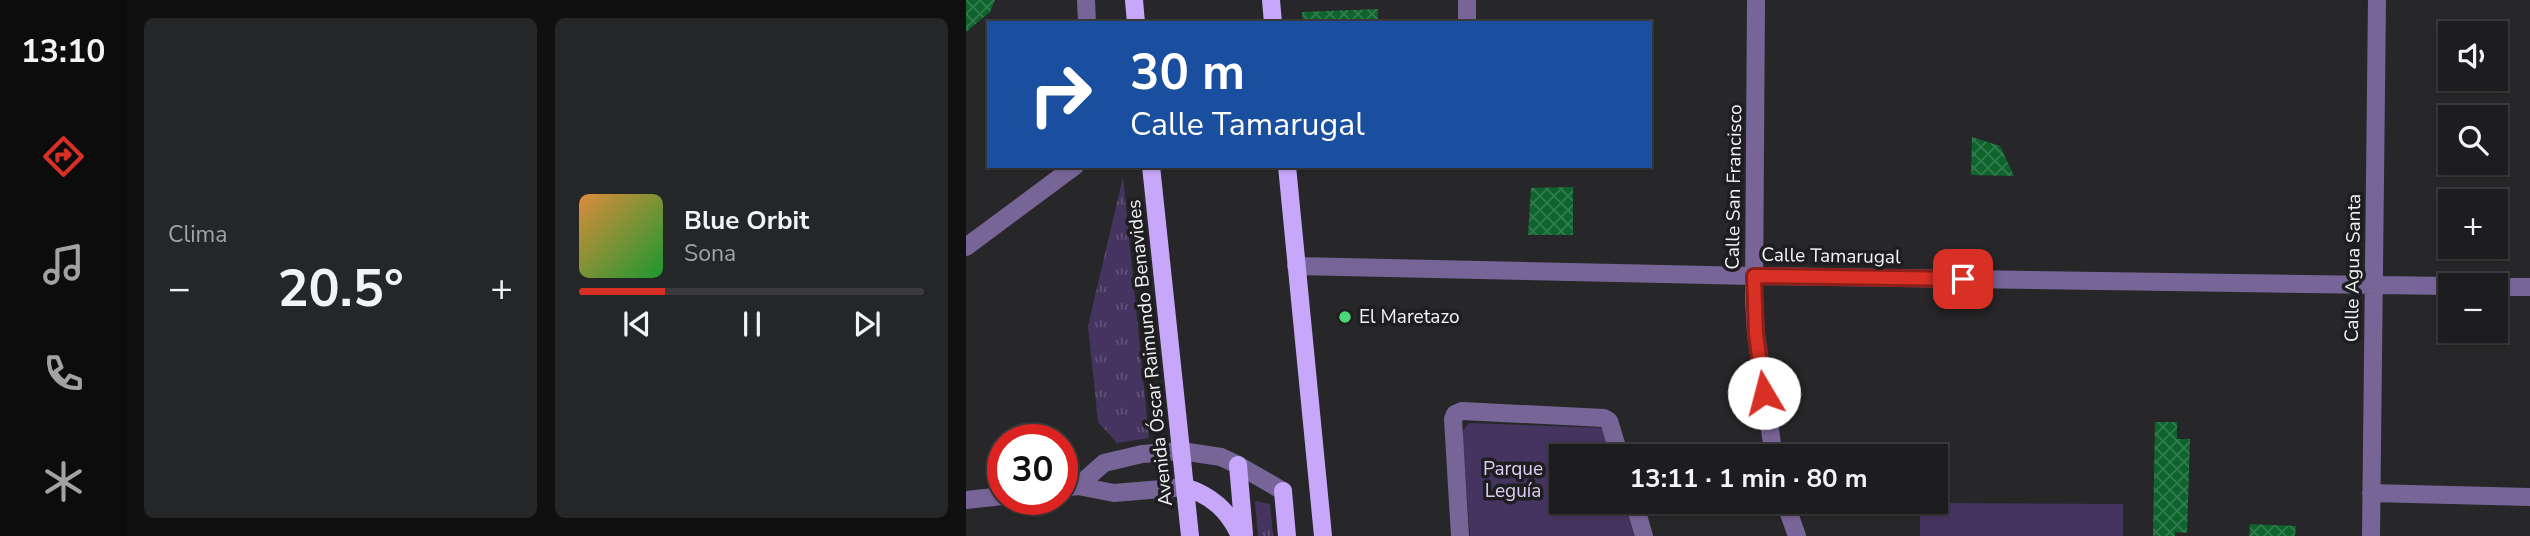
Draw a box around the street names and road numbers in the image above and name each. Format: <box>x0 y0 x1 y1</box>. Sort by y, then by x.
street label: Calle San Francisco <box>1720 104 1748 270</box>
street label: Calle Agua Santa <box>2339 194 2367 342</box>
street label: Avenida Óscar Raimundo Benavides <box>1121 198 1179 508</box>
street label: Calle Tamarugal <box>1761 242 1901 270</box>

